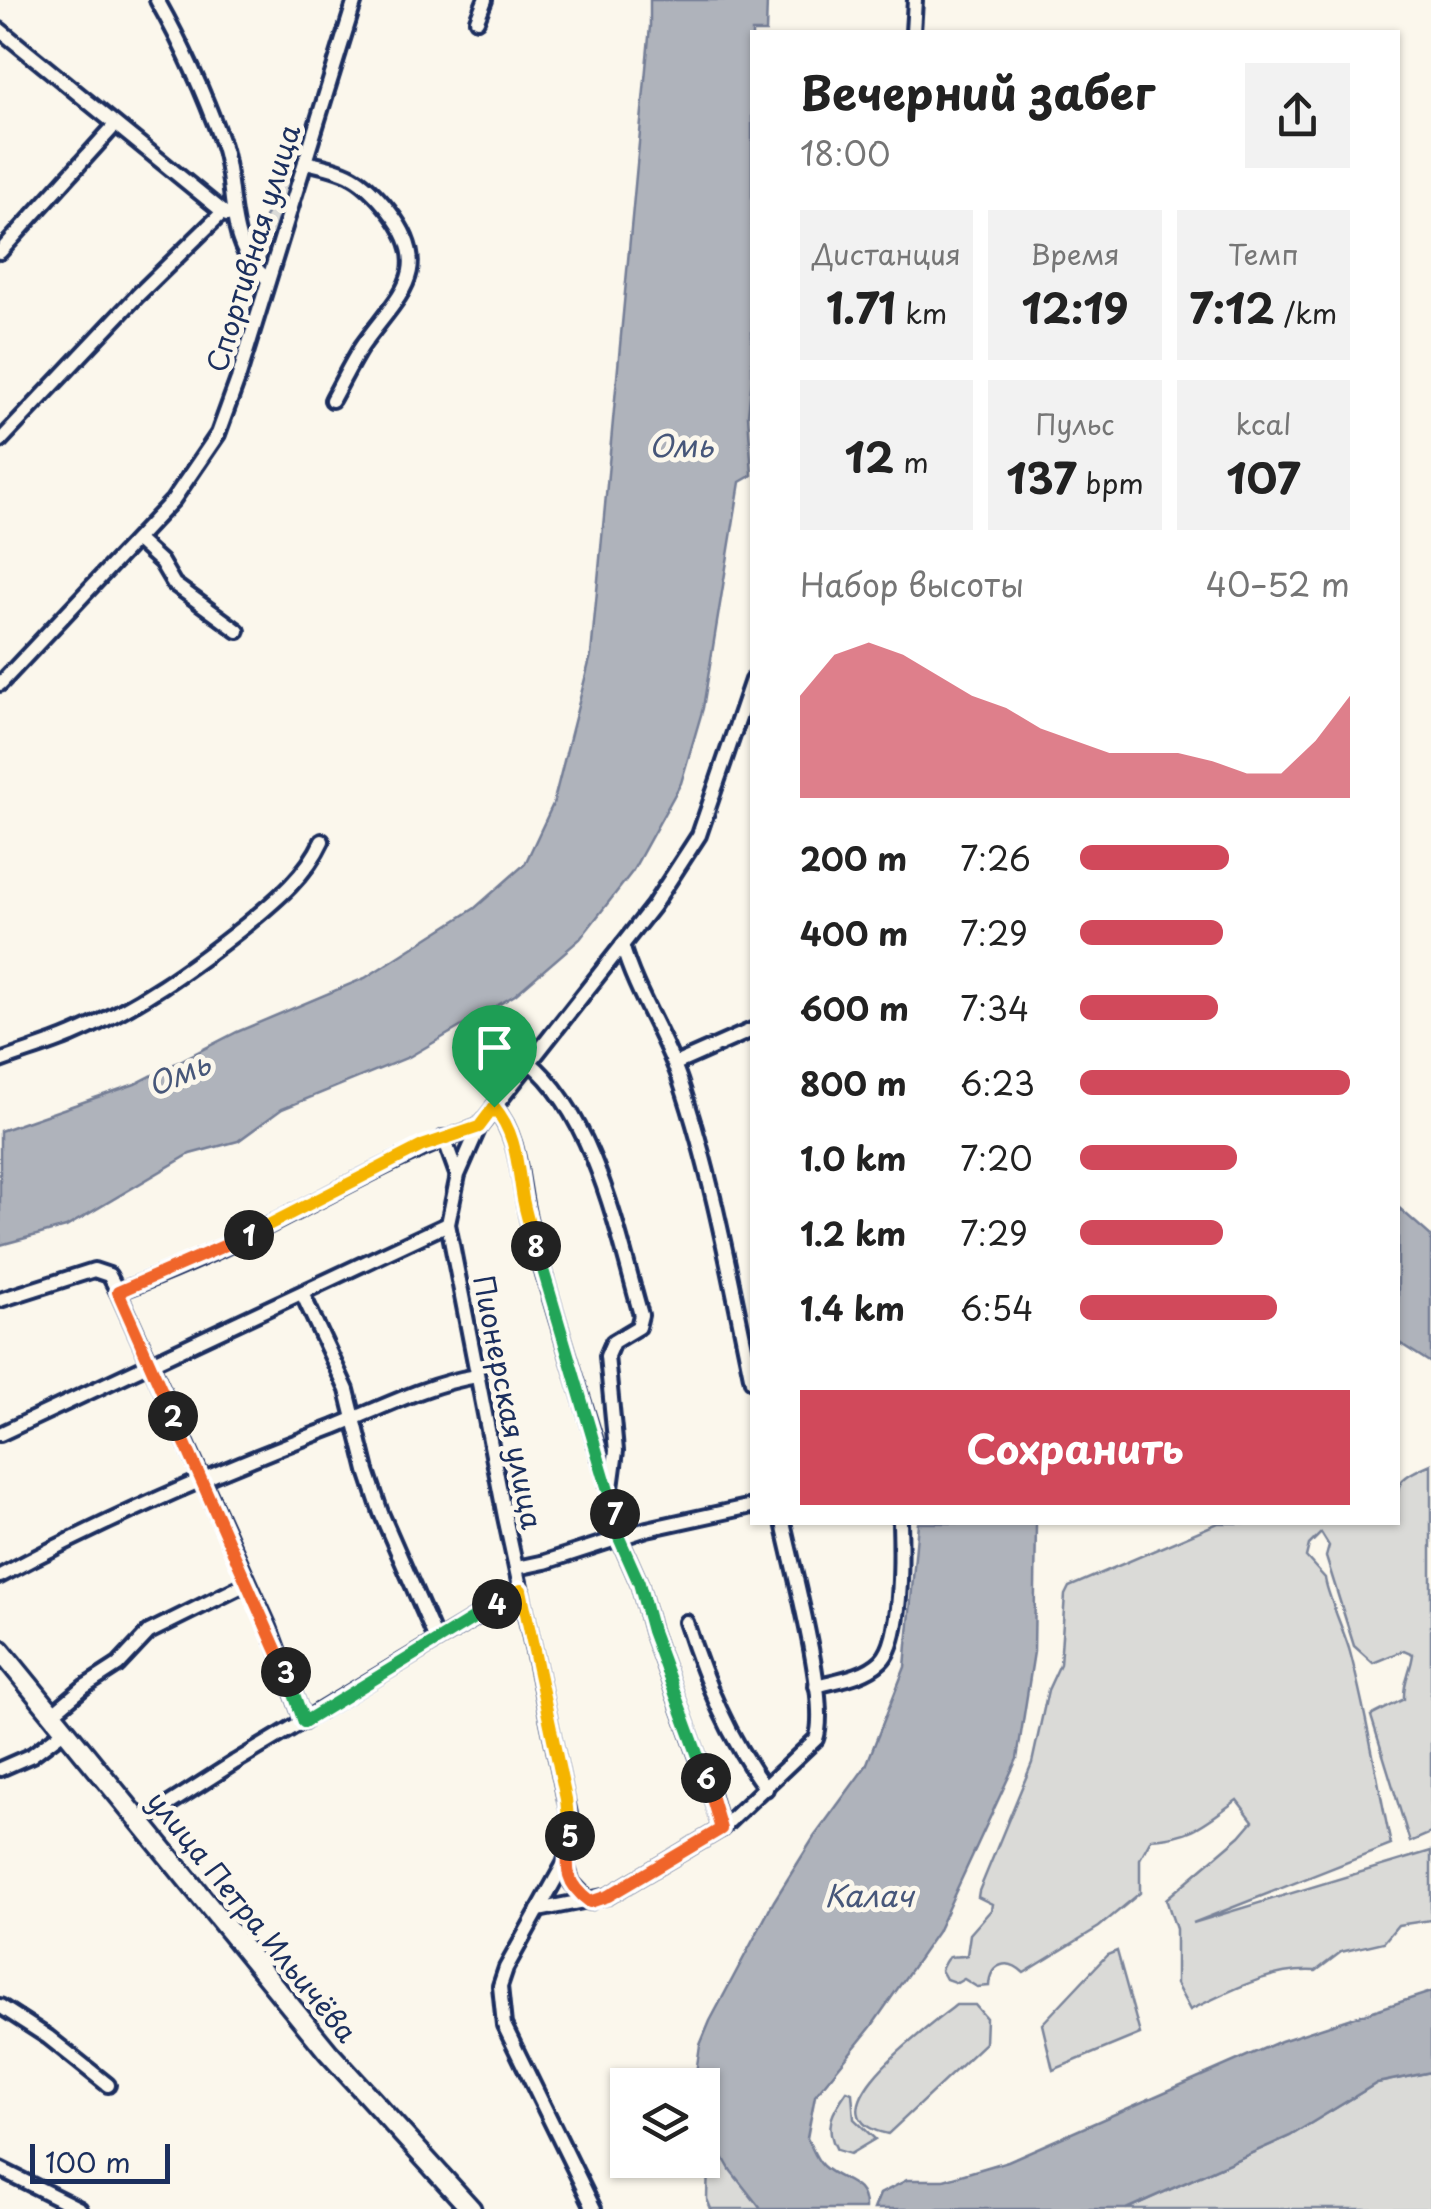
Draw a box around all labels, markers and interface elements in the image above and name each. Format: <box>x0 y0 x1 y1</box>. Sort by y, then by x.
text: Вечерний забег <box>800 57 1155 125</box>
button: share <box>1245 63 1350 168</box>
street label: Спортивная улица <box>194 118 310 377</box>
text: 18:00 <box>800 129 890 177</box>
text: Дистанция <box>812 232 961 275</box>
text: Время <box>1030 232 1120 275</box>
text: Темп <box>1228 232 1299 275</box>
text: 1.71 <box>826 275 896 338</box>
text: 12:19 <box>1021 275 1129 338</box>
text: 7:12 <box>1189 275 1275 338</box>
text: km <box>896 291 947 334</box>
text: /km <box>1275 291 1337 334</box>
text: Пульс <box>1035 402 1115 445</box>
text: kcal <box>1235 402 1291 445</box>
water label: Омь <box>649 422 715 467</box>
text: 12 <box>845 424 894 487</box>
text: m <box>894 440 929 483</box>
text: 137 <box>1006 445 1077 508</box>
text: 107 <box>1226 445 1301 508</box>
text: bpm <box>1077 461 1144 504</box>
text: Набор высоты <box>800 560 1024 608</box>
text: 40–52 m <box>1206 560 1350 608</box>
text: 200 m <box>800 834 907 882</box>
text: 7:26 <box>960 834 1031 882</box>
text: 400 m <box>800 909 908 957</box>
text: 7:29 <box>960 909 1028 957</box>
text: 600 m <box>800 984 909 1032</box>
text: 7:34 <box>960 984 1029 1032</box>
pin <box>452 1005 537 1108</box>
icon: arrive <box>467 1020 522 1075</box>
water label: Омь <box>140 1039 218 1106</box>
text: 800 m <box>800 1059 907 1107</box>
text: 6:23 <box>960 1059 1035 1107</box>
text: 1.0 km <box>800 1134 906 1182</box>
text: 7:20 <box>960 1134 1033 1182</box>
text: 1.2 km <box>800 1209 906 1257</box>
text: 7:29 <box>960 1209 1028 1257</box>
pin: 1 <box>224 1210 274 1260</box>
text: 1 <box>242 1213 256 1256</box>
pin: 8 <box>511 1221 561 1271</box>
text: 8 <box>527 1224 545 1267</box>
street label: Пионерская улица <box>463 1271 555 1533</box>
text: 1.4 km <box>800 1284 905 1332</box>
text: 6:54 <box>960 1284 1033 1332</box>
button: Сохранить <box>800 1390 1350 1505</box>
pin: 2 <box>148 1391 198 1441</box>
text: 2 <box>163 1394 183 1437</box>
pin: 7 <box>590 1489 640 1539</box>
text: 7 <box>607 1492 623 1535</box>
pin: 4 <box>472 1579 522 1629</box>
text: 4 <box>487 1582 507 1625</box>
pin: 3 <box>261 1647 311 1697</box>
text: 3 <box>277 1650 295 1693</box>
pin: 6 <box>681 1753 731 1803</box>
text: 6 <box>696 1756 716 1799</box>
street label: улица Петра Ильичёва <box>138 1781 369 2052</box>
pin: 5 <box>545 1811 595 1861</box>
text: 5 <box>561 1814 579 1857</box>
water label: Калач <box>824 1872 916 1917</box>
map controls <box>610 2068 720 2178</box>
button: layers <box>610 2068 720 2178</box>
scale bar <box>30 2139 170 2184</box>
text: 100 m <box>45 2140 131 2183</box>

